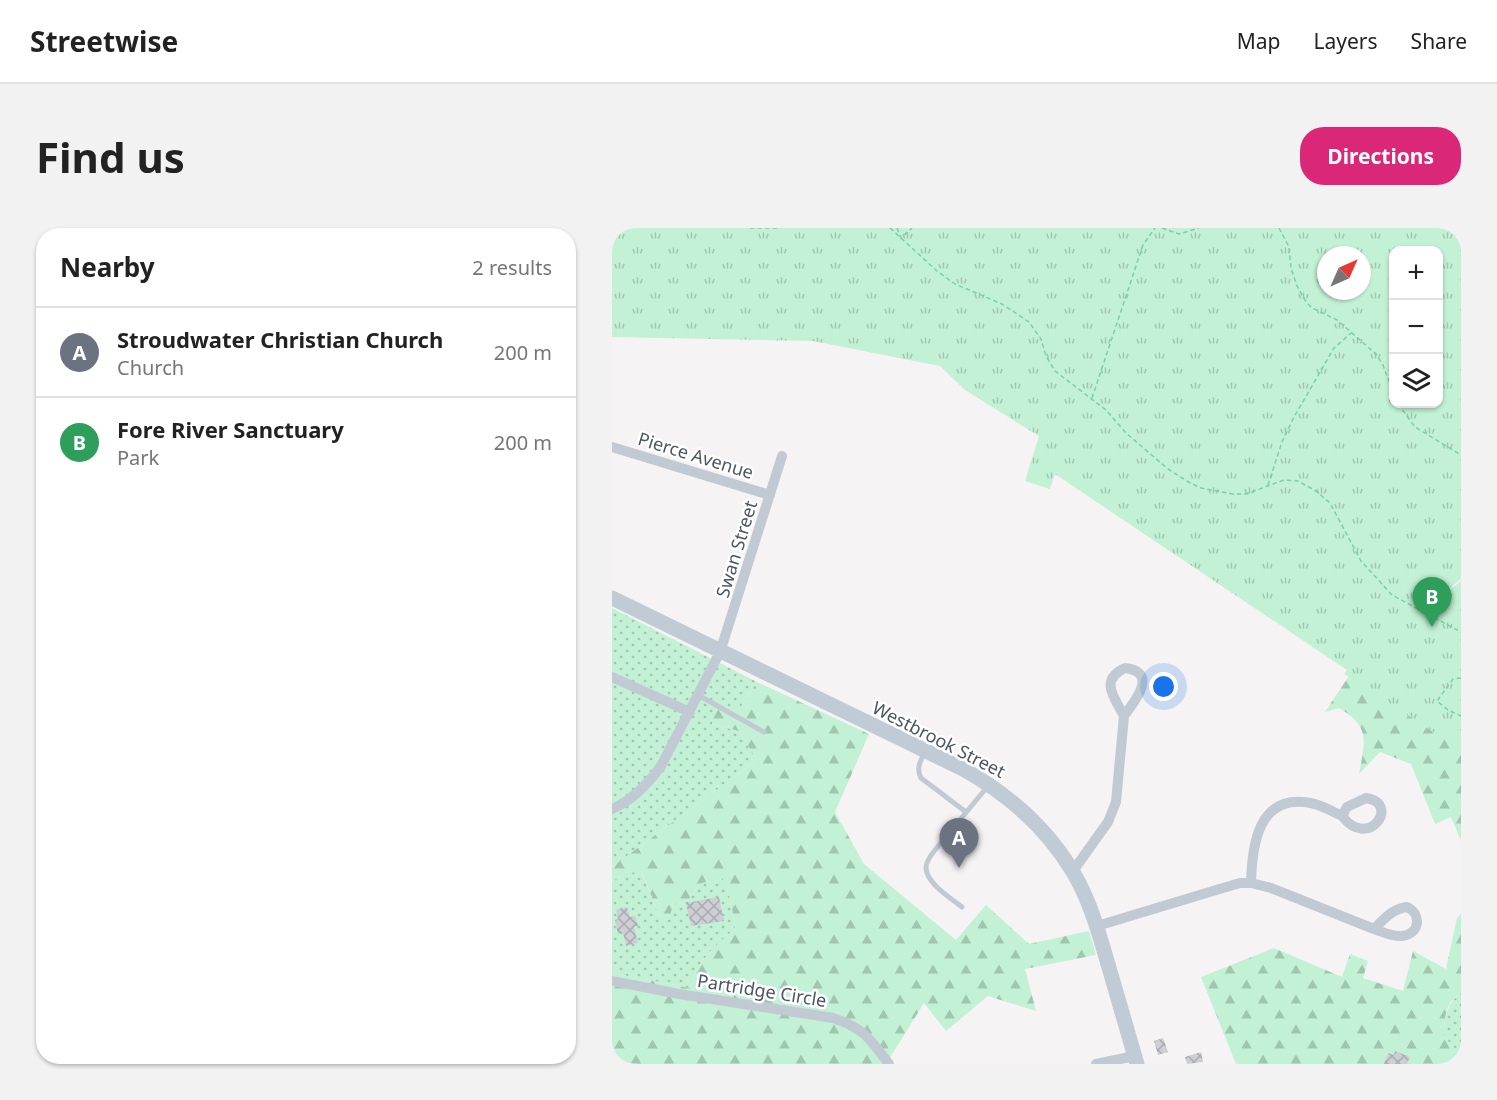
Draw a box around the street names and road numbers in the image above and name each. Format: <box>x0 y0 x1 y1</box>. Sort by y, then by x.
street label: Pierce Avenue <box>635 426 757 484</box>
street label: Swan Street <box>710 497 762 600</box>
street label: Westbrook Street <box>868 695 1010 783</box>
street label: Partridge Circle <box>696 968 828 1012</box>

